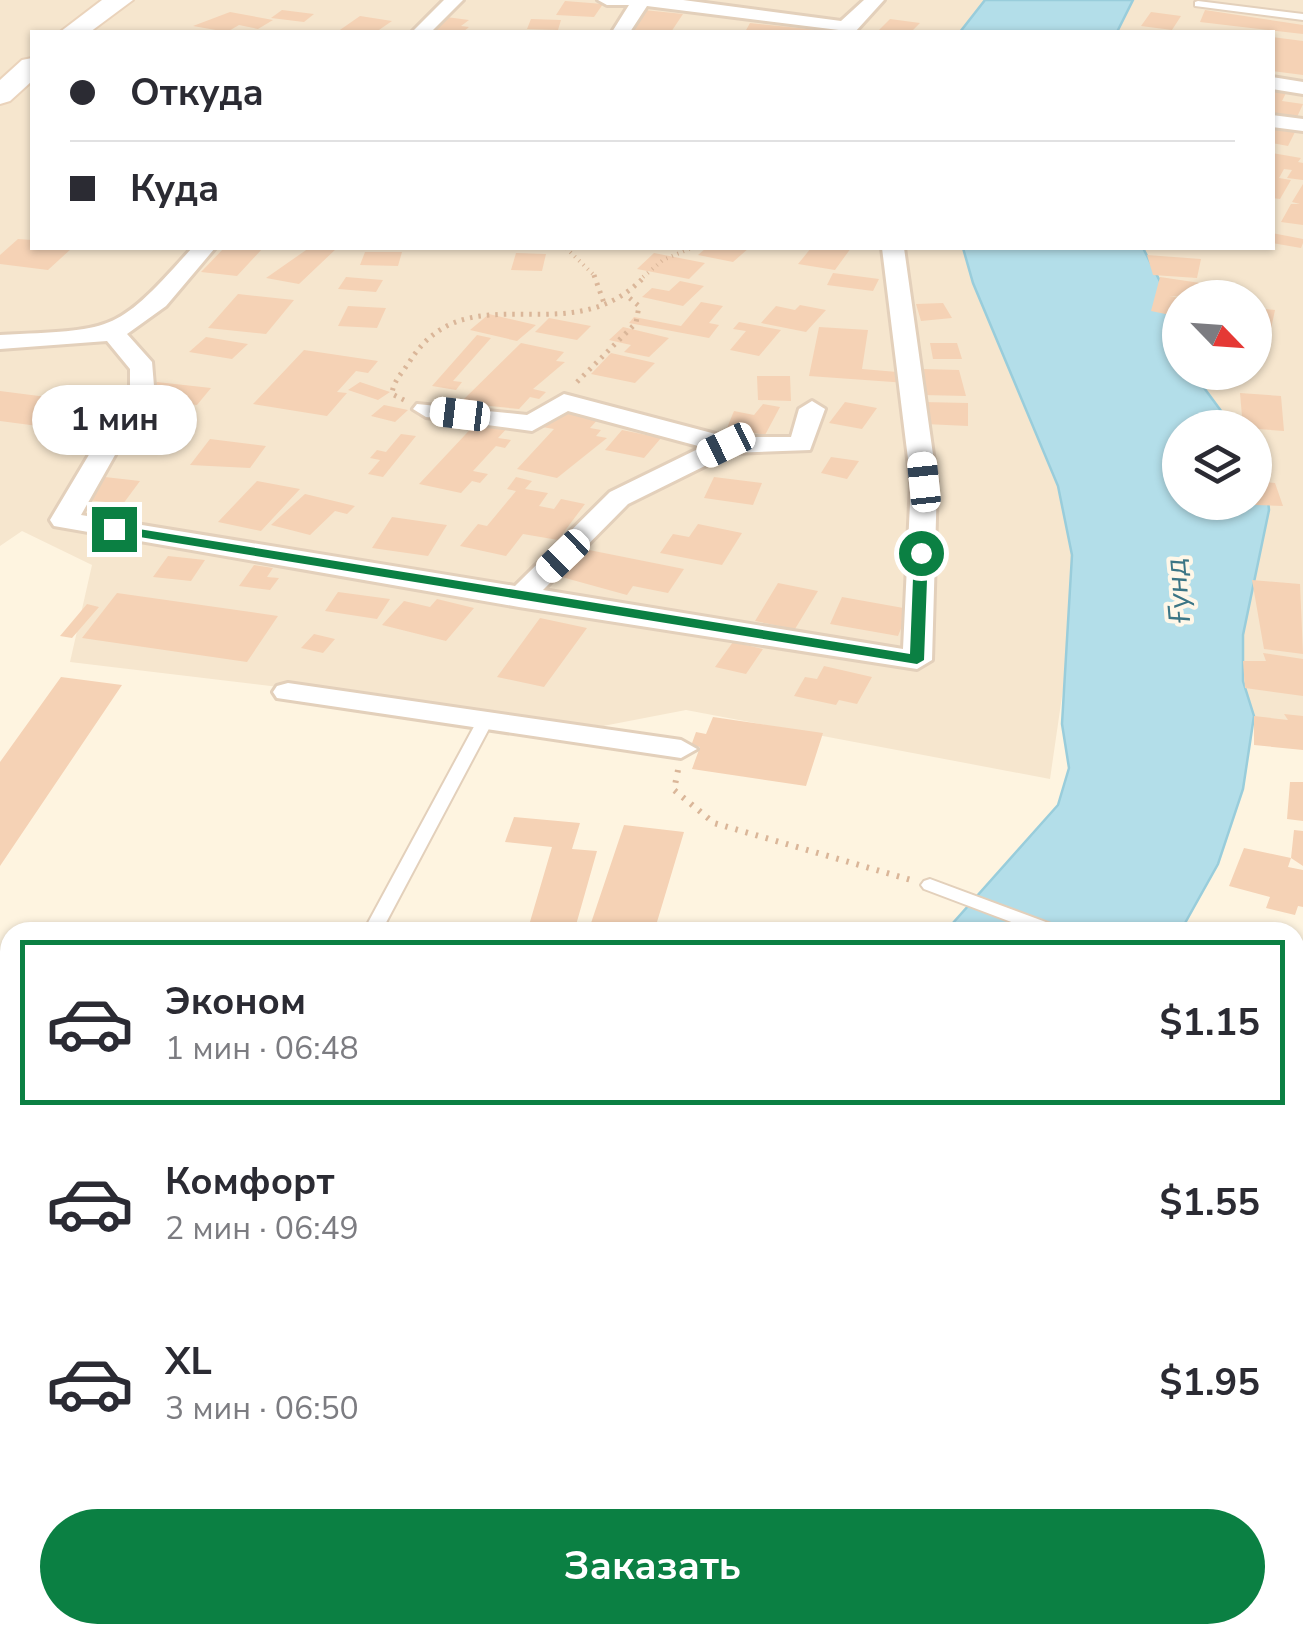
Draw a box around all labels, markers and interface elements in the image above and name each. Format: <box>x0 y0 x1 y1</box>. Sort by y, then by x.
text: Откуда <box>130 67 264 118</box>
text: Куда <box>130 163 219 214</box>
north arrow <box>1162 280 1272 390</box>
map controls <box>1162 280 1272 520</box>
callout: 1 мин <box>32 384 196 454</box>
car <box>428 395 492 433</box>
text: 1 мин <box>70 398 159 441</box>
button: layers <box>1162 410 1272 520</box>
car <box>692 418 760 472</box>
car <box>906 451 942 513</box>
route end <box>92 507 137 552</box>
car <box>531 524 595 588</box>
route start <box>899 531 944 576</box>
water label: Ғунд <box>1155 556 1201 626</box>
text: Эконом <box>165 976 306 1027</box>
icon: car <box>45 978 135 1068</box>
text: $1.15 <box>1159 997 1260 1048</box>
text: 1 мин · 06:48 <box>165 1027 359 1070</box>
text: Комфорт <box>165 1156 334 1207</box>
icon: car <box>45 1158 135 1248</box>
text: $1.55 <box>1159 1177 1260 1228</box>
text: 2 мин · 06:49 <box>165 1207 359 1250</box>
text: XL <box>165 1336 212 1387</box>
icon: car <box>45 1338 135 1428</box>
text: $1.95 <box>1159 1357 1260 1408</box>
text: 3 мин · 06:50 <box>165 1387 359 1430</box>
button: Заказать <box>40 1509 1265 1624</box>

